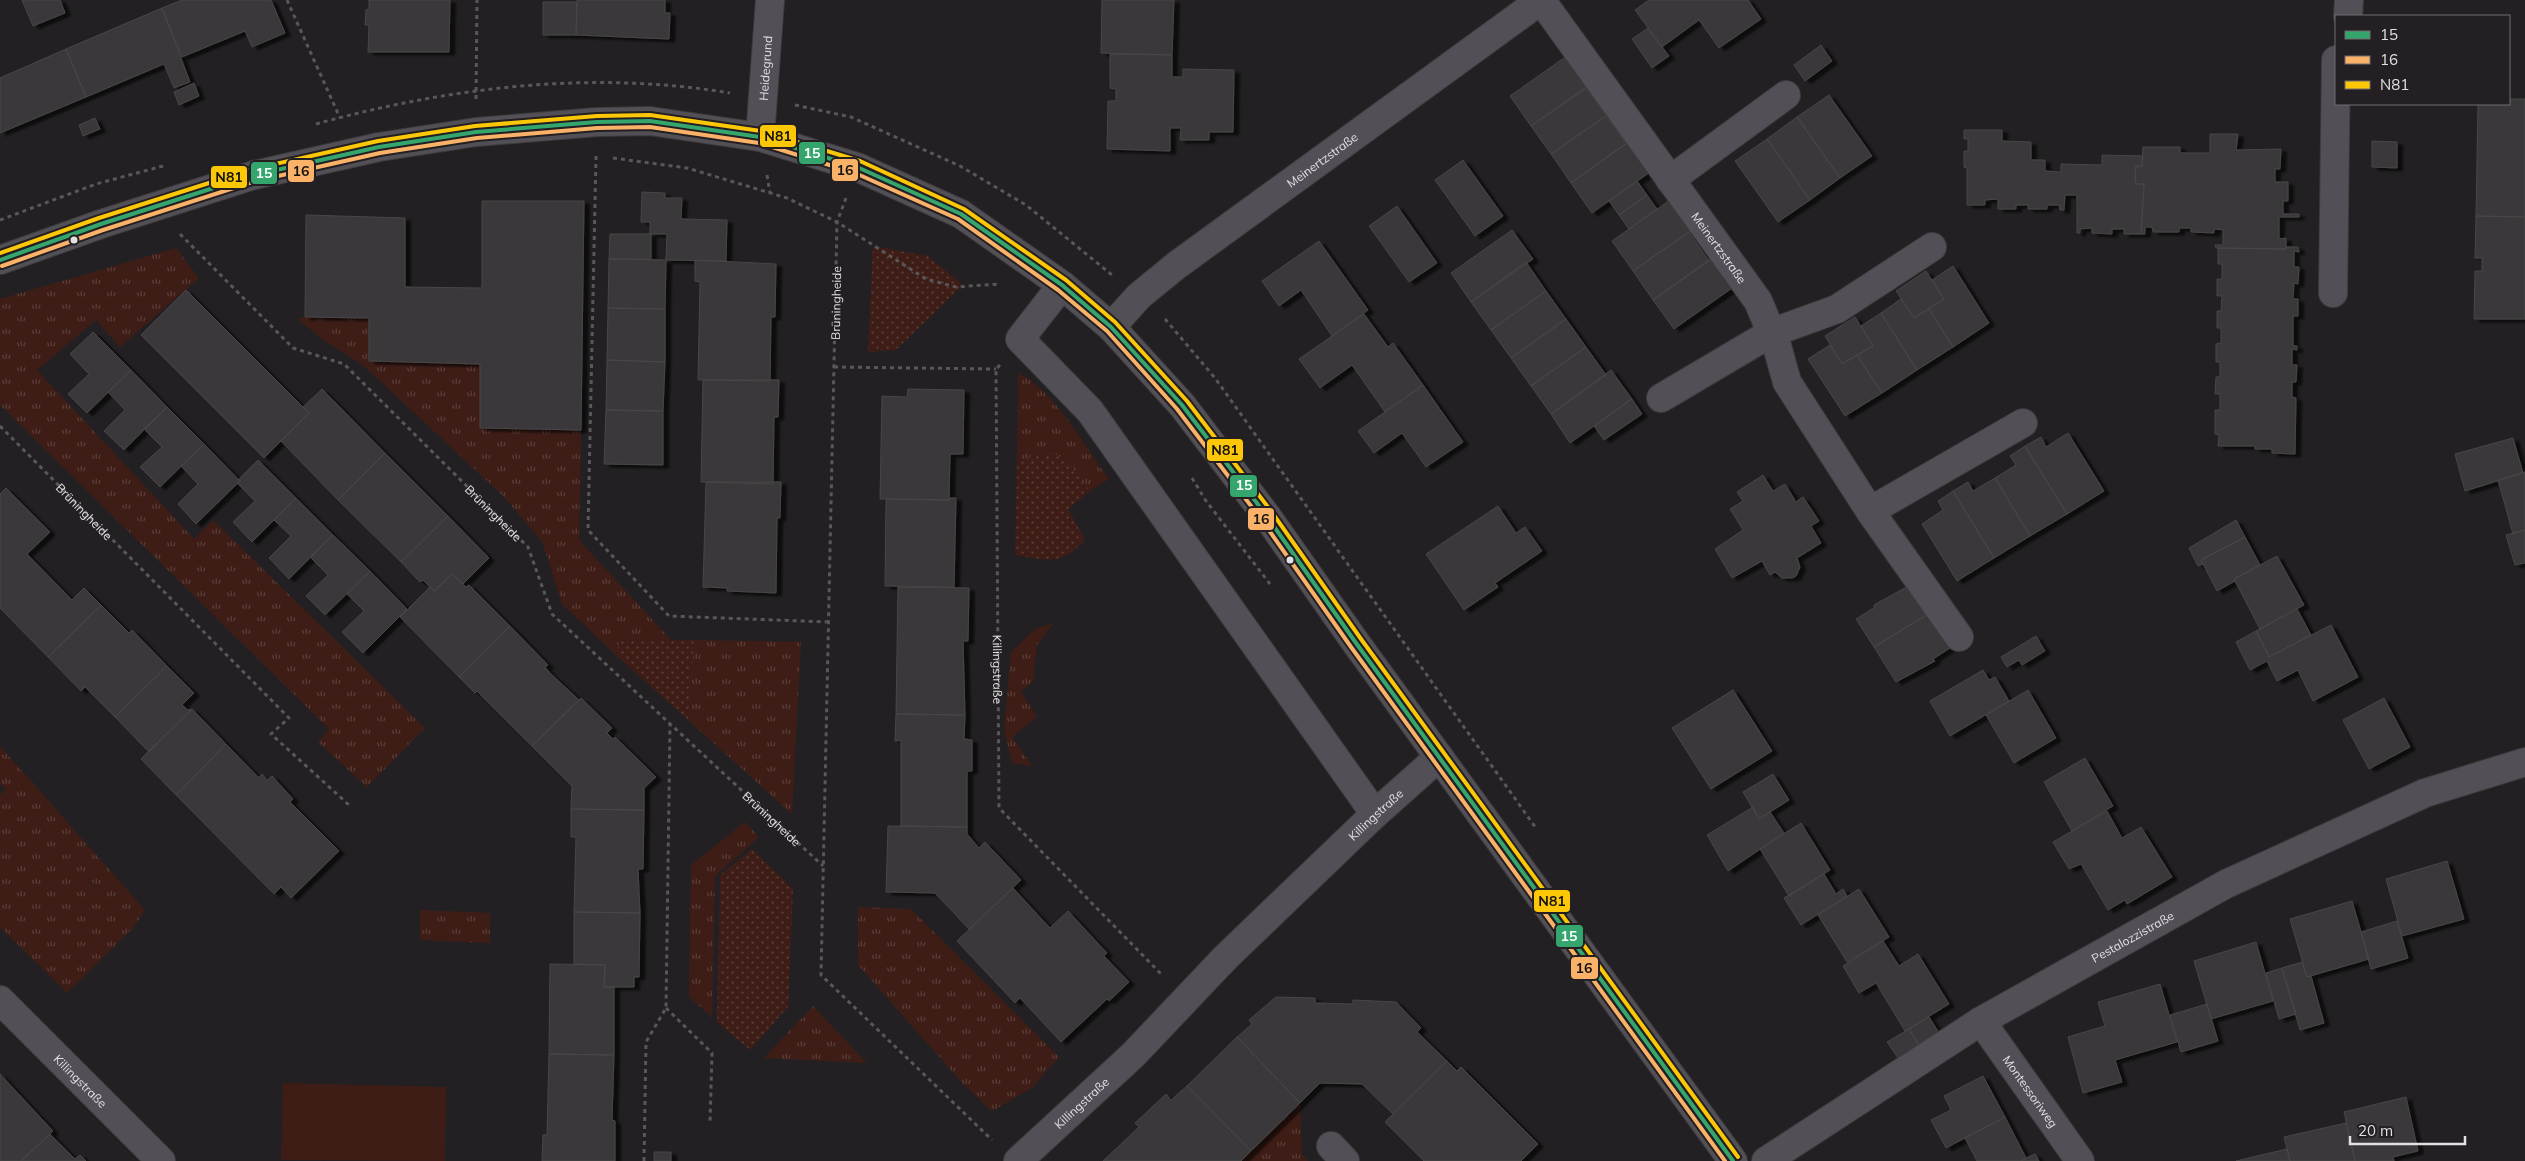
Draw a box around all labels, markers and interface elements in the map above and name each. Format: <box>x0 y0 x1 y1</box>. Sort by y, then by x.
legend <box>2335 15 2510 105</box>
text: 15 <box>2380 25 2398 44</box>
street label: Heidegrund <box>755 35 775 101</box>
text: 16 <box>2380 50 2398 69</box>
text: N81 <box>2380 75 2409 94</box>
line badge: N81 <box>759 124 797 148</box>
text: N81 <box>764 127 792 145</box>
street label: Meinertzstraße <box>1283 129 1360 190</box>
line badge: 15 <box>798 141 826 165</box>
text: 15 <box>804 144 820 162</box>
line badge: 16 <box>831 158 859 182</box>
line badge: 16 <box>287 159 315 183</box>
line badge: 15 <box>250 161 278 185</box>
text: 16 <box>837 161 853 179</box>
text: 16 <box>293 162 309 180</box>
text: 15 <box>256 164 272 182</box>
line badge: N81 <box>210 165 248 189</box>
text: N81 <box>215 168 243 186</box>
street label: Meinertzstraße <box>1689 209 1750 286</box>
unlabelled marker <box>69 235 79 245</box>
street label: Brüningheide <box>828 266 844 340</box>
line badge: N81 <box>1206 438 1244 462</box>
text: N81 <box>1211 441 1239 459</box>
line badge: 15 <box>1229 474 1258 498</box>
text: 15 <box>1236 476 1252 494</box>
street label: Brüningheide <box>53 480 116 543</box>
street label: Brüningheide <box>462 481 525 544</box>
line badge: 16 <box>1247 507 1275 531</box>
text: 16 <box>1253 510 1269 528</box>
unlabelled marker <box>1285 555 1295 565</box>
street label: Killingstraße <box>990 635 1006 704</box>
street label: Killingstraße <box>1345 785 1406 843</box>
street label: Brüningheide <box>740 788 804 849</box>
line badge: N81 <box>1533 889 1571 913</box>
text: N81 <box>1538 892 1566 910</box>
street label: Pestalozzistraße <box>2089 907 2176 965</box>
line badge: 15 <box>1555 924 1584 948</box>
text: 15 <box>1561 927 1577 945</box>
line badge: 16 <box>1570 956 1599 980</box>
text: 16 <box>1576 959 1592 977</box>
street label: Killingstraße <box>51 1051 110 1110</box>
street label: Montessoriweg <box>2000 1052 2061 1130</box>
street label: Killingstraße <box>1051 1074 1112 1132</box>
scale bar <box>2350 1114 2465 1146</box>
text: 20 m <box>2358 1121 2393 1140</box>

